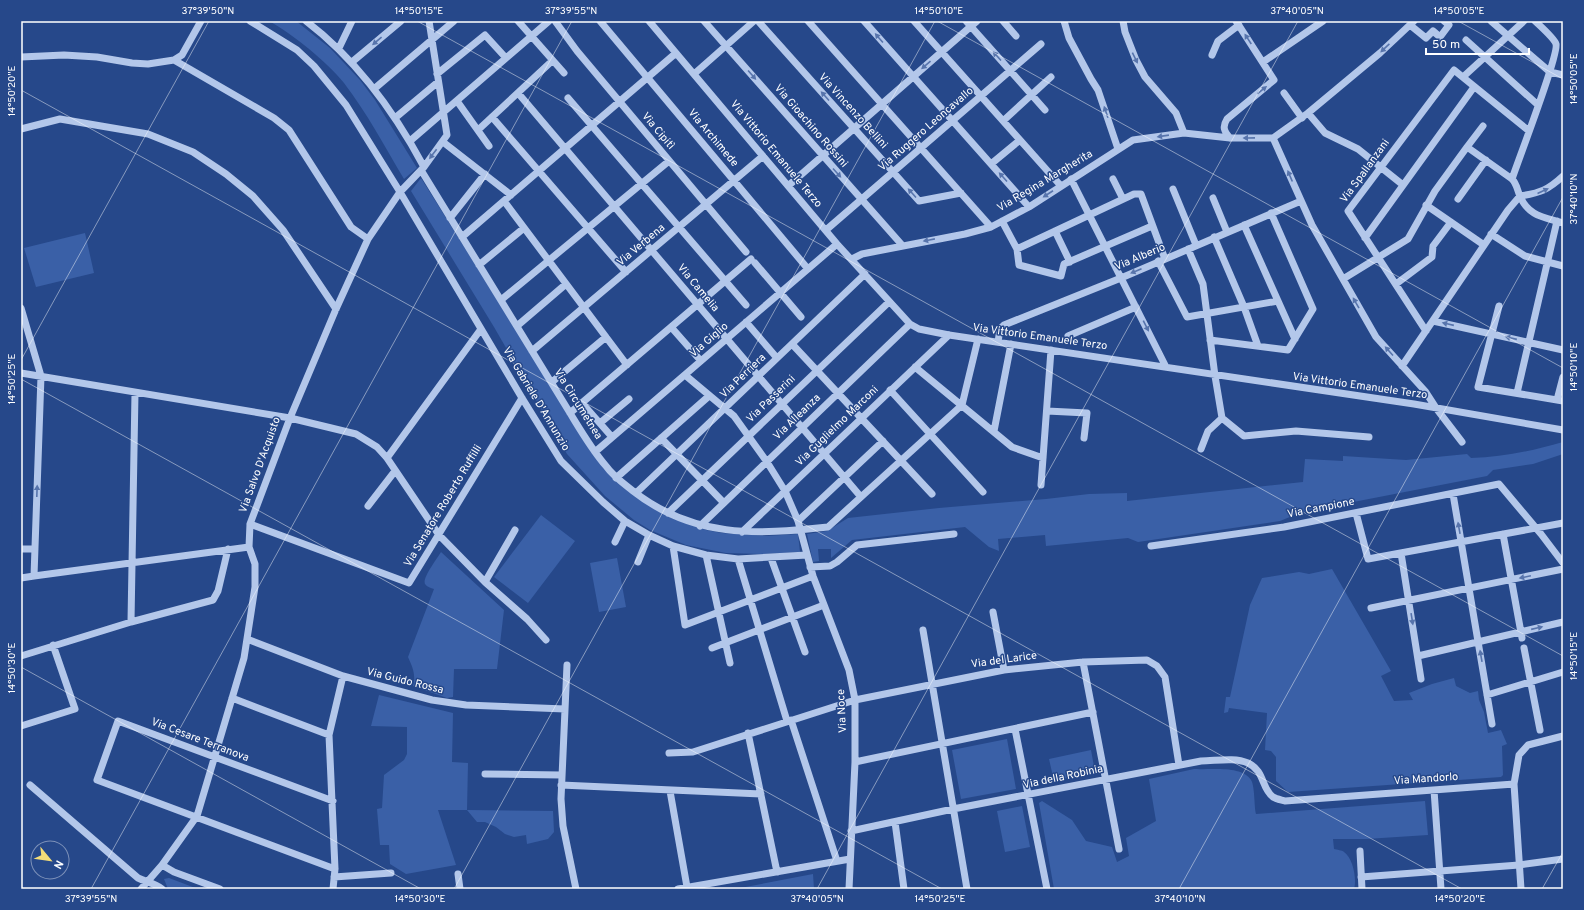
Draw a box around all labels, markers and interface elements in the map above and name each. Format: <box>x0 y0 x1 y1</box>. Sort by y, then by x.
text: 37°39'50"N <box>182 5 234 18</box>
text: 14°50'15"E <box>395 5 443 18</box>
text: 37°39'55"N <box>545 5 597 18</box>
text: 14°50'10"E <box>915 5 963 18</box>
text: 37°40'05"N <box>1270 5 1324 18</box>
text: 14°50'05"E <box>1433 5 1485 18</box>
scale bar <box>1426 30 1529 56</box>
one-way arrow <box>875 33 884 44</box>
one-way arrow <box>1244 34 1252 44</box>
one-way arrow <box>371 37 382 46</box>
text: 50 m <box>1432 37 1460 53</box>
one-way arrow <box>1381 43 1390 52</box>
one-way arrow <box>992 51 1001 61</box>
one-way arrow <box>1132 52 1139 64</box>
text: 14°50'05"E <box>1568 53 1581 105</box>
one-way arrow <box>922 60 931 69</box>
text: 14°50'20"E <box>6 65 19 117</box>
one-way arrow <box>747 70 756 80</box>
street label: Via Vincenzo Bellini <box>815 70 891 152</box>
street label: Via Gioachino Rossini <box>771 82 851 170</box>
street label: Via Ruggero Leoncavallo <box>876 84 976 174</box>
one-way arrow <box>1256 86 1267 95</box>
one-way arrow <box>821 91 830 102</box>
street label: Via Vittorio Emanuele Terzo <box>727 97 825 211</box>
street label: Via Archimede <box>685 106 741 170</box>
one-way arrow <box>1102 106 1108 118</box>
street label: Via Cipitì <box>638 110 678 153</box>
one-way arrow <box>1156 133 1169 139</box>
one-way arrow <box>1242 135 1255 141</box>
street label: Via Spallanzani <box>1337 136 1393 206</box>
street label: Via Regina Margherita <box>995 147 1095 215</box>
one-way arrow <box>429 149 437 160</box>
one-way arrow <box>833 167 842 178</box>
one-way arrow <box>1287 170 1293 181</box>
one-way arrow <box>998 172 1007 183</box>
text: 37°40'10"N <box>1568 173 1581 225</box>
one-way arrow <box>907 188 916 199</box>
one-way arrow <box>1538 188 1549 194</box>
one-way arrow <box>1043 190 1054 197</box>
street label: Via Verbena <box>614 221 668 269</box>
one-way arrow <box>923 238 935 244</box>
street label: Via Alberio <box>1113 240 1167 274</box>
street label: Via Camelia <box>674 261 722 315</box>
one-way arrow <box>1131 268 1142 274</box>
one-way arrow <box>1353 297 1360 309</box>
street label: Via Giglio <box>687 319 731 361</box>
one-way arrow <box>1142 320 1149 332</box>
street label: Via Vittorio Emanuele Terzo <box>972 321 1108 353</box>
one-way arrow <box>1442 321 1454 327</box>
one-way arrow <box>1505 335 1517 341</box>
text: 14°50'10"E <box>1568 343 1581 391</box>
street label: Via Gabriele D'Annunzio <box>499 344 573 454</box>
one-way arrow <box>1384 346 1394 356</box>
street label: Via Perriera <box>717 351 769 401</box>
text: 14°50'25"E <box>6 354 19 404</box>
street label: Via Circumetnea <box>551 366 605 442</box>
street label: Via Vittorio Emanuele Terzo <box>1292 370 1428 402</box>
street label: Via Passerini <box>743 372 799 426</box>
street label: Via Guglielmo Marconi <box>793 383 881 469</box>
street label: Via Alleanza <box>770 391 824 443</box>
street label: Via Salvo D'Acquisto <box>236 415 284 515</box>
street label: Via Senatore Roberto Ruffilli <box>401 442 485 570</box>
one-way arrow <box>34 484 40 497</box>
street label: Via Campione <box>1286 495 1356 521</box>
one-way arrow <box>1456 522 1462 534</box>
one-way arrow <box>1519 574 1531 580</box>
one-way arrow <box>1409 613 1415 625</box>
one-way arrow <box>1531 625 1544 631</box>
text: 14°50'15"E <box>1568 632 1581 680</box>
text: 14°50'30"E <box>6 643 19 693</box>
street label: Via del Larice <box>970 648 1038 672</box>
one-way arrow <box>1478 650 1484 662</box>
street label: Via Guido Rossa <box>365 665 445 697</box>
street label: Via Noce <box>834 689 850 733</box>
street label: Via Cesare Terranova <box>149 715 251 765</box>
street label: Via della Robinia <box>1022 762 1105 792</box>
street label: Via Mandorlo <box>1393 770 1459 788</box>
north arrow <box>30 840 70 880</box>
text: N <box>50 858 66 871</box>
text: 37°39'55"N <box>65 893 117 906</box>
text: 14°50'30"E <box>395 893 445 906</box>
text: 37°40'05"N <box>790 893 844 906</box>
text: 14°50'25"E <box>915 893 965 906</box>
text: 37°40'10"N <box>1154 893 1206 906</box>
text: 14°50'20"E <box>1434 893 1486 906</box>

